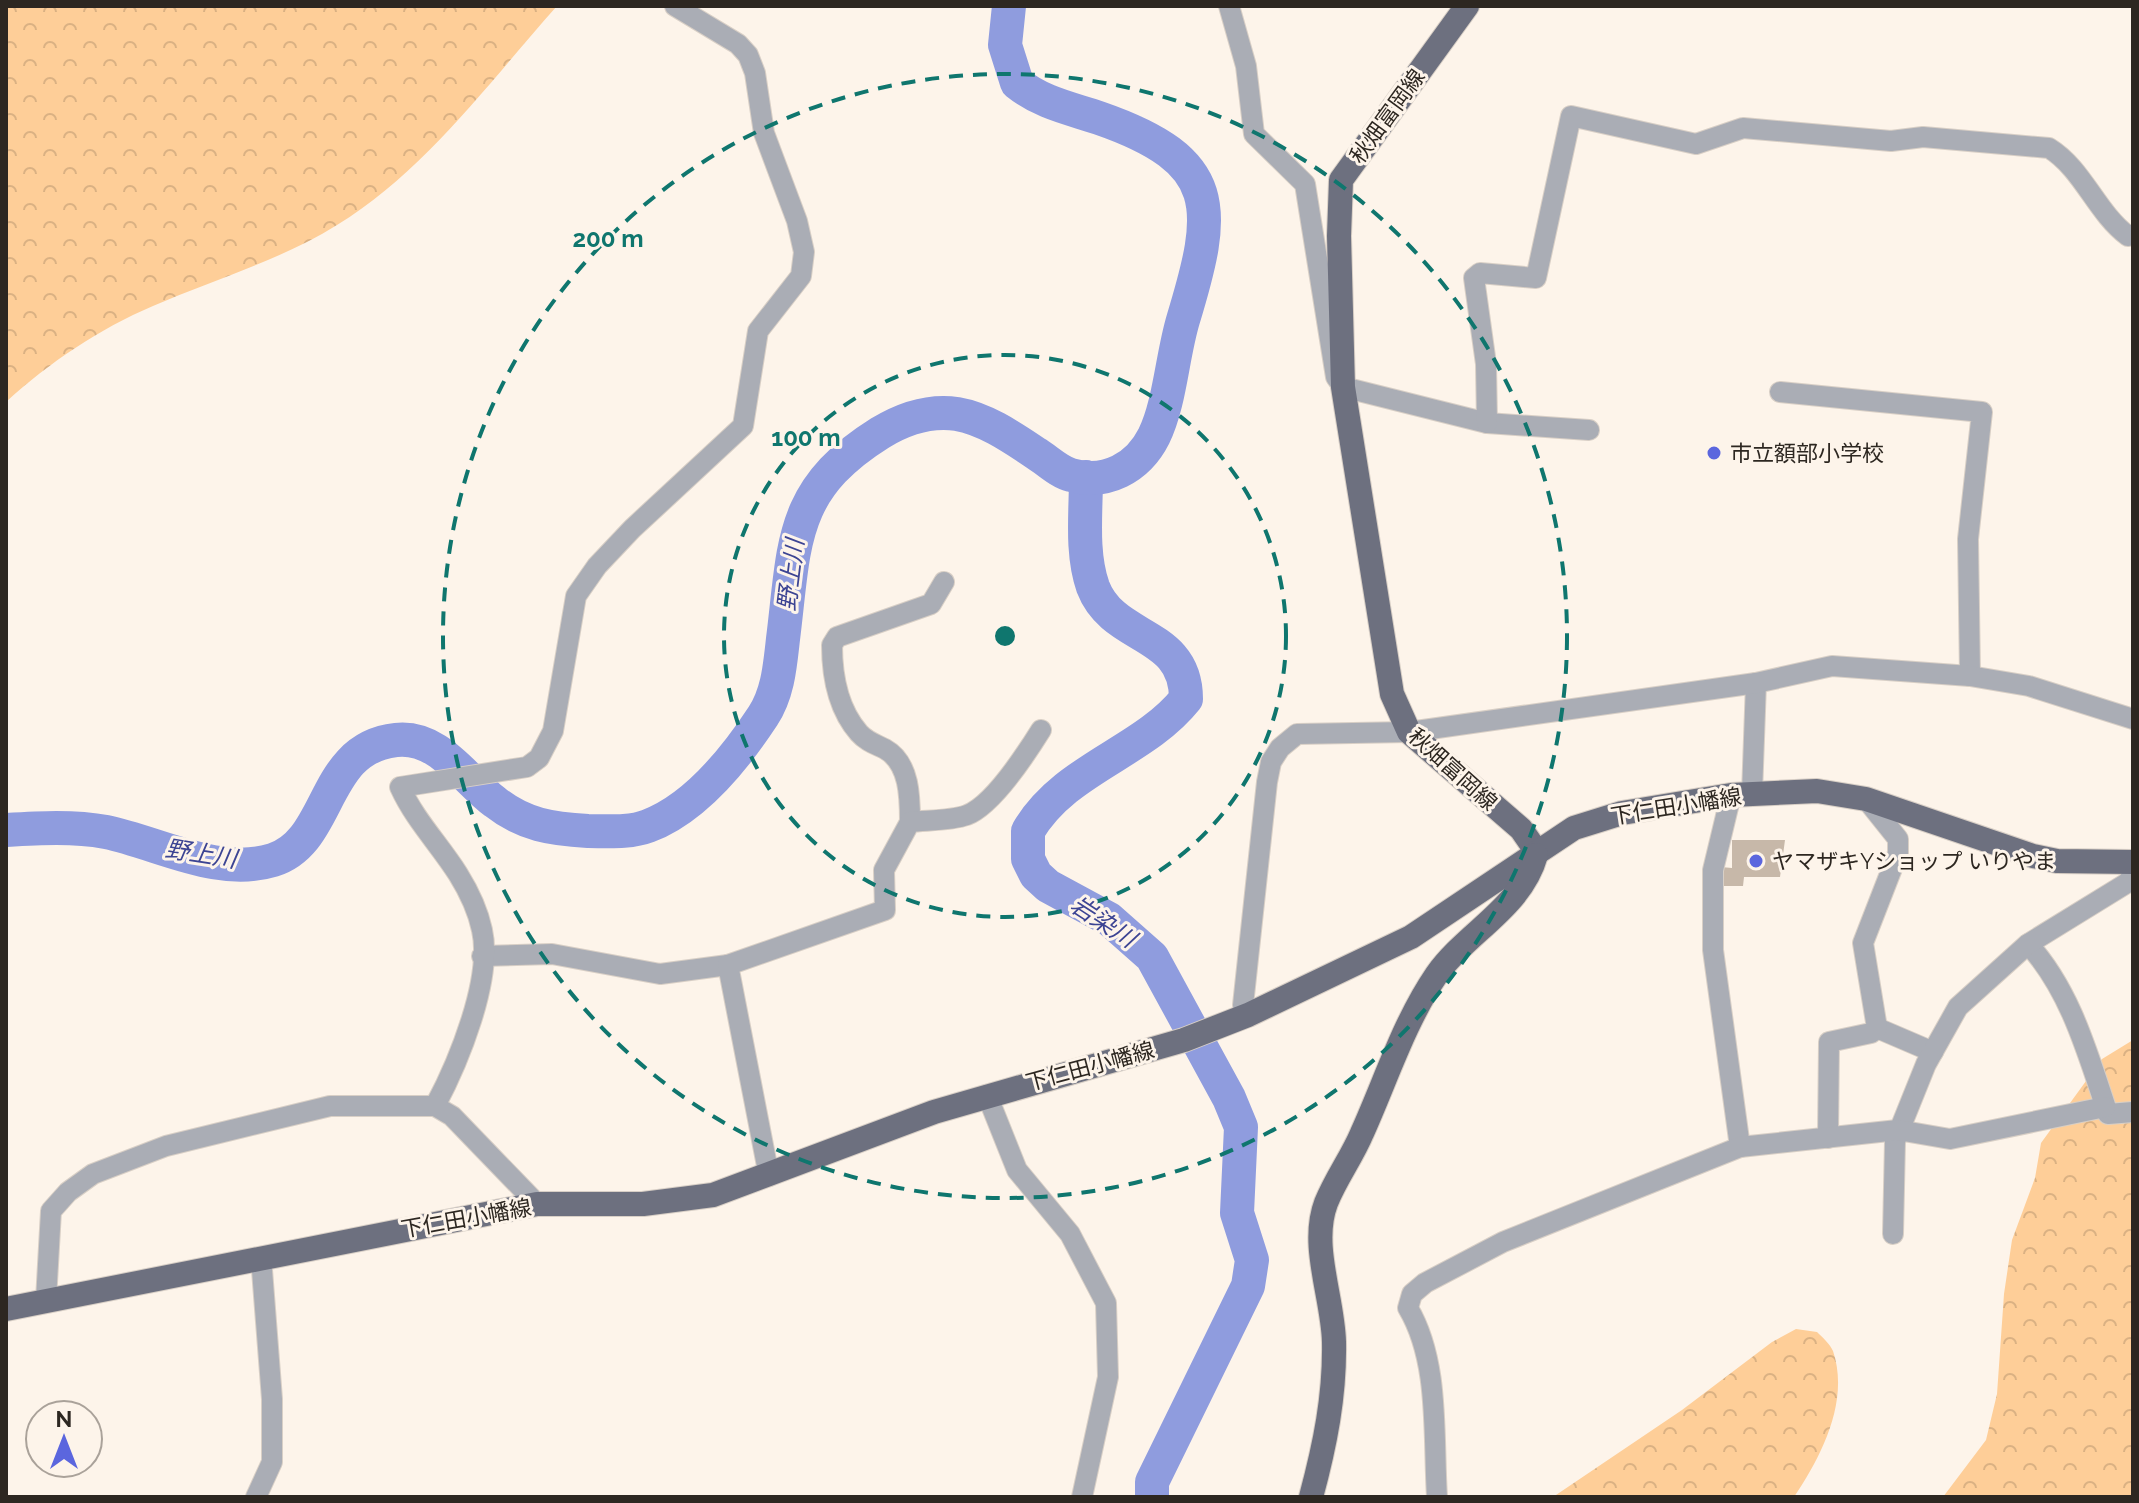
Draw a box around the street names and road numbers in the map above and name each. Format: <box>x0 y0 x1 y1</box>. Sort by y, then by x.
street label: 秋畑富岡線 <box>1344 64 1430 168</box>
street label: 秋畑富岡線 <box>1403 723 1503 815</box>
street label: 下仁田小幡線 <box>1609 783 1743 829</box>
street label: 下仁田小幡線 <box>1023 1036 1157 1096</box>
street label: 下仁田小幡線 <box>399 1194 533 1242</box>

